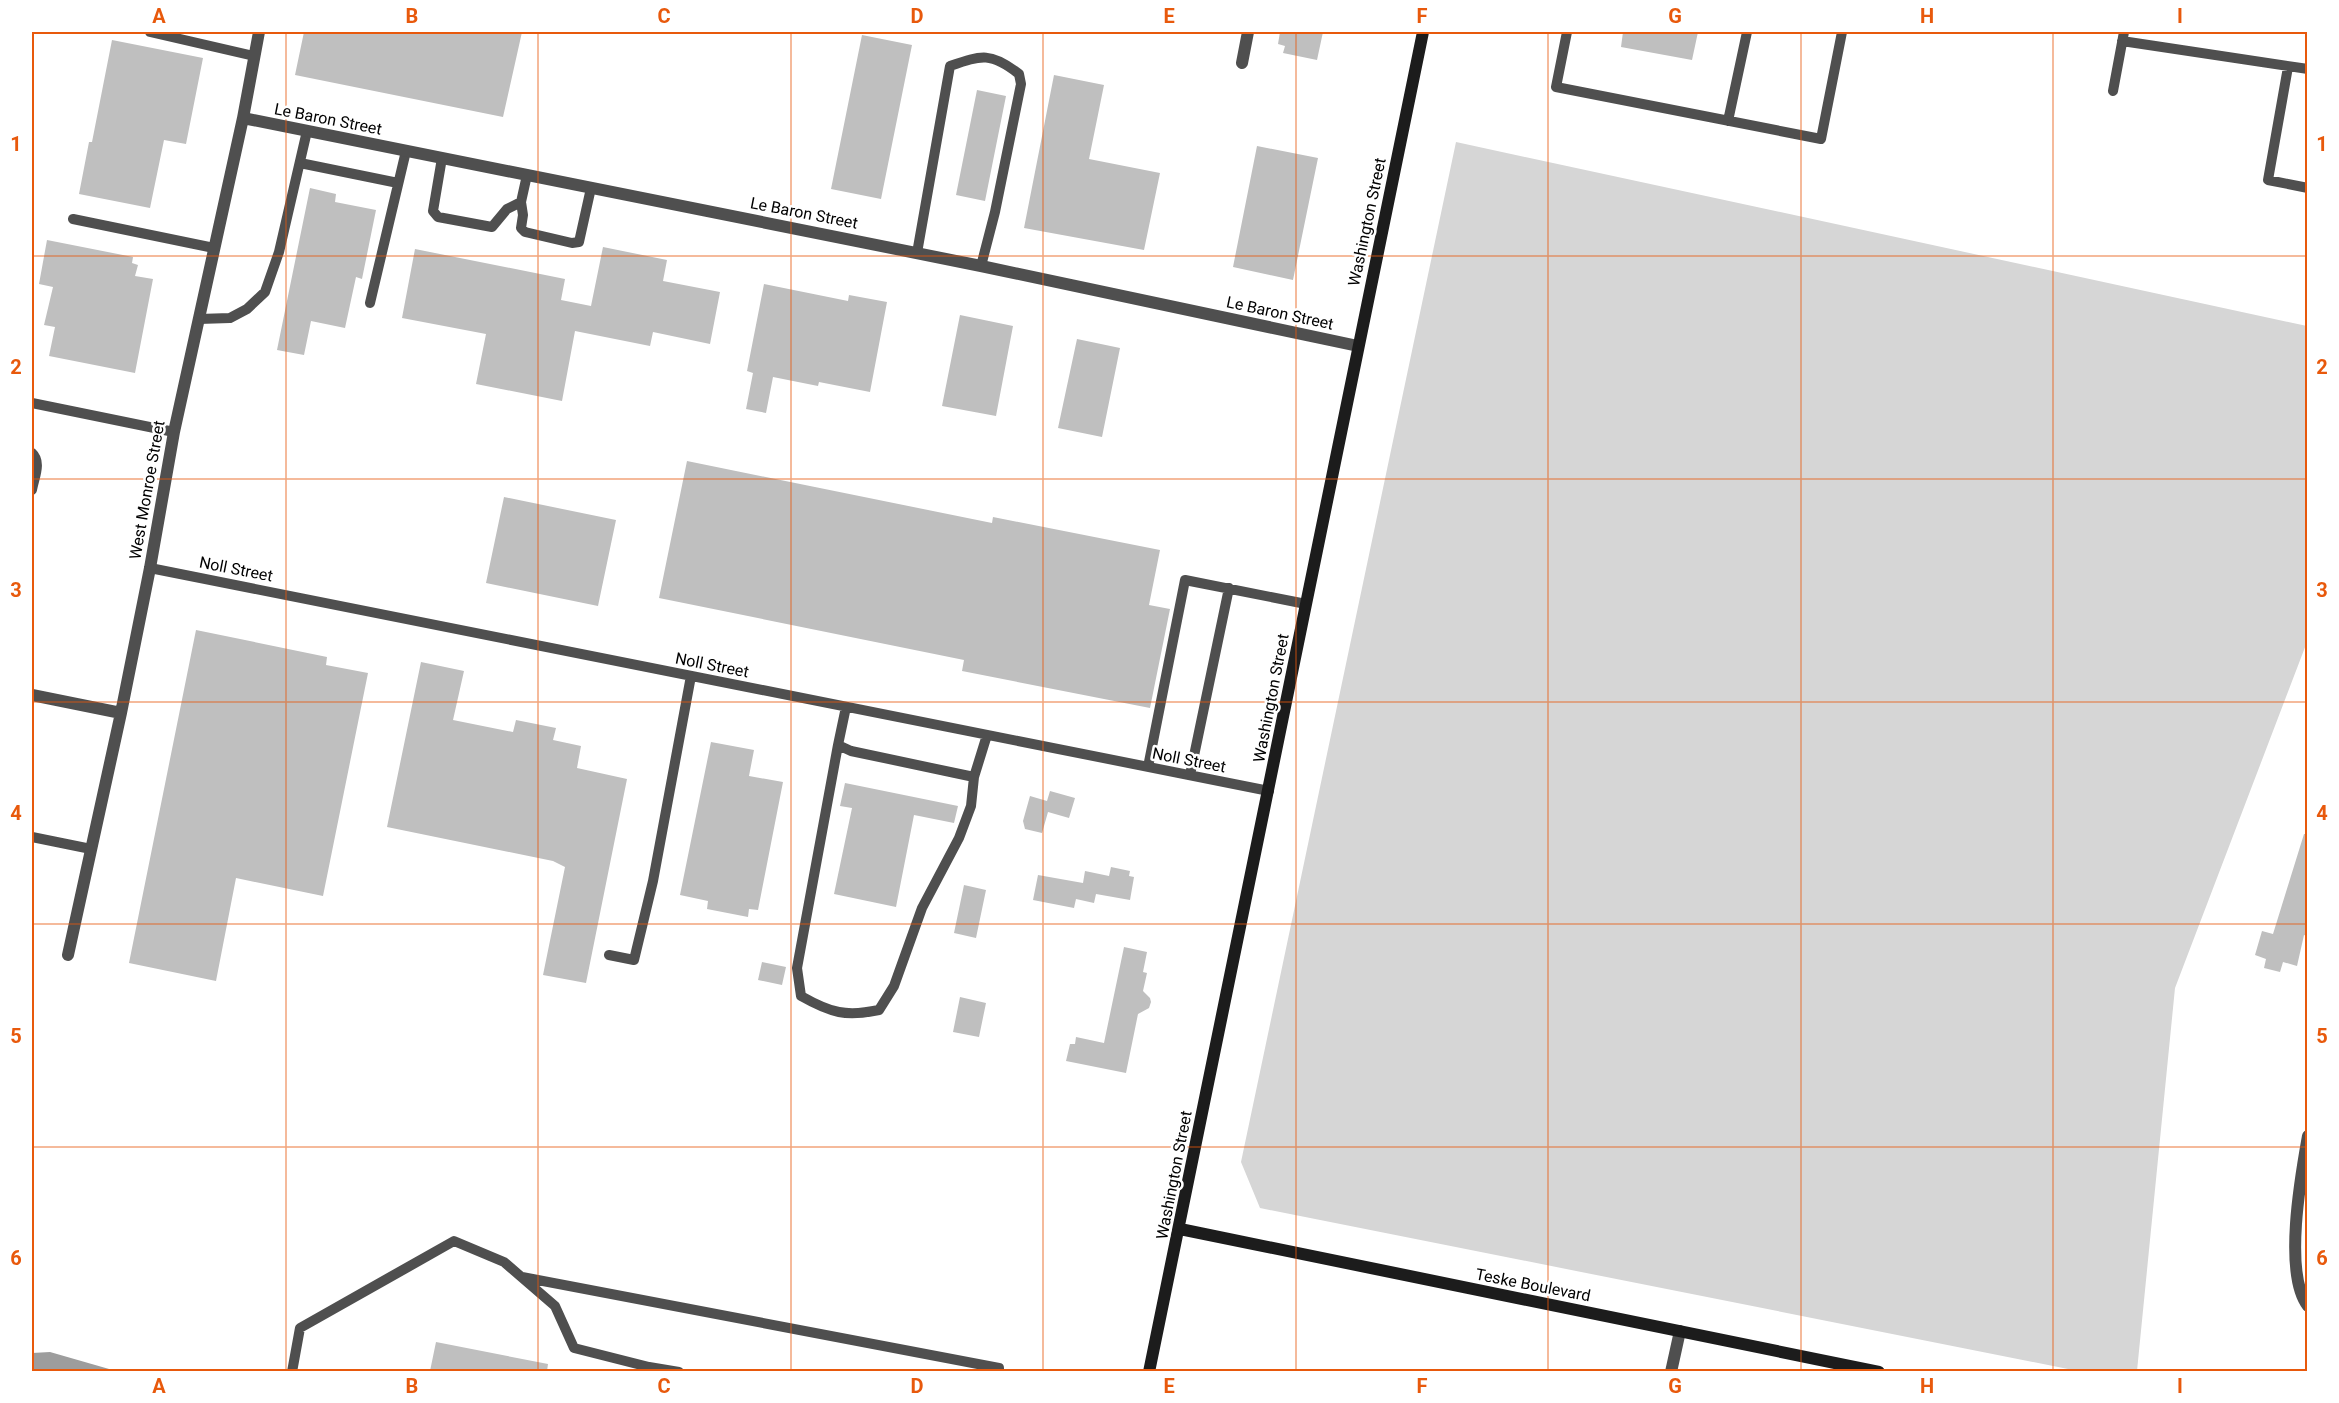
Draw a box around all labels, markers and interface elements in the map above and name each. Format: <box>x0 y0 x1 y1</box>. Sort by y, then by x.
text: A <box>152 4 166 28</box>
text: B <box>406 4 418 28</box>
text: C <box>657 4 671 28</box>
text: D <box>911 4 924 28</box>
text: E <box>1163 4 1175 28</box>
text: F <box>1417 4 1428 28</box>
text: G <box>1668 4 1682 28</box>
text: H <box>1920 4 1934 28</box>
text: I <box>2177 4 2183 28</box>
street label: Le Baron Street <box>273 99 383 139</box>
text: 1 <box>10 132 22 156</box>
text: 1 <box>2316 132 2328 156</box>
street label: Washington Street <box>1344 156 1390 288</box>
street label: Le Baron Street <box>749 193 859 233</box>
street label: Le Baron Street <box>1225 292 1335 334</box>
text: 2 <box>10 355 22 379</box>
text: 2 <box>2316 355 2328 379</box>
street label: West Monroe Street <box>125 419 169 561</box>
street label: Noll Street <box>198 553 274 585</box>
text: 3 <box>10 578 22 602</box>
text: 3 <box>2316 578 2328 602</box>
street label: Washington Street <box>1249 632 1293 764</box>
street label: Noll Street <box>674 649 750 681</box>
street label: Noll Street <box>1151 744 1227 776</box>
text: 4 <box>10 801 22 825</box>
text: 4 <box>2316 801 2328 825</box>
text: 5 <box>10 1024 22 1048</box>
text: 5 <box>2316 1024 2328 1048</box>
street label: Washington Street <box>1152 1109 1196 1241</box>
text: 6 <box>10 1246 22 1270</box>
text: 6 <box>2316 1246 2328 1270</box>
street label: Teske Boulevard <box>1474 1265 1592 1305</box>
text: A <box>152 1374 166 1398</box>
text: B <box>406 1374 418 1398</box>
text: C <box>657 1374 671 1398</box>
text: D <box>911 1374 924 1398</box>
text: E <box>1163 1374 1175 1398</box>
text: F <box>1417 1374 1428 1398</box>
text: G <box>1668 1374 1682 1398</box>
text: H <box>1920 1374 1934 1398</box>
text: I <box>2177 1374 2183 1398</box>

